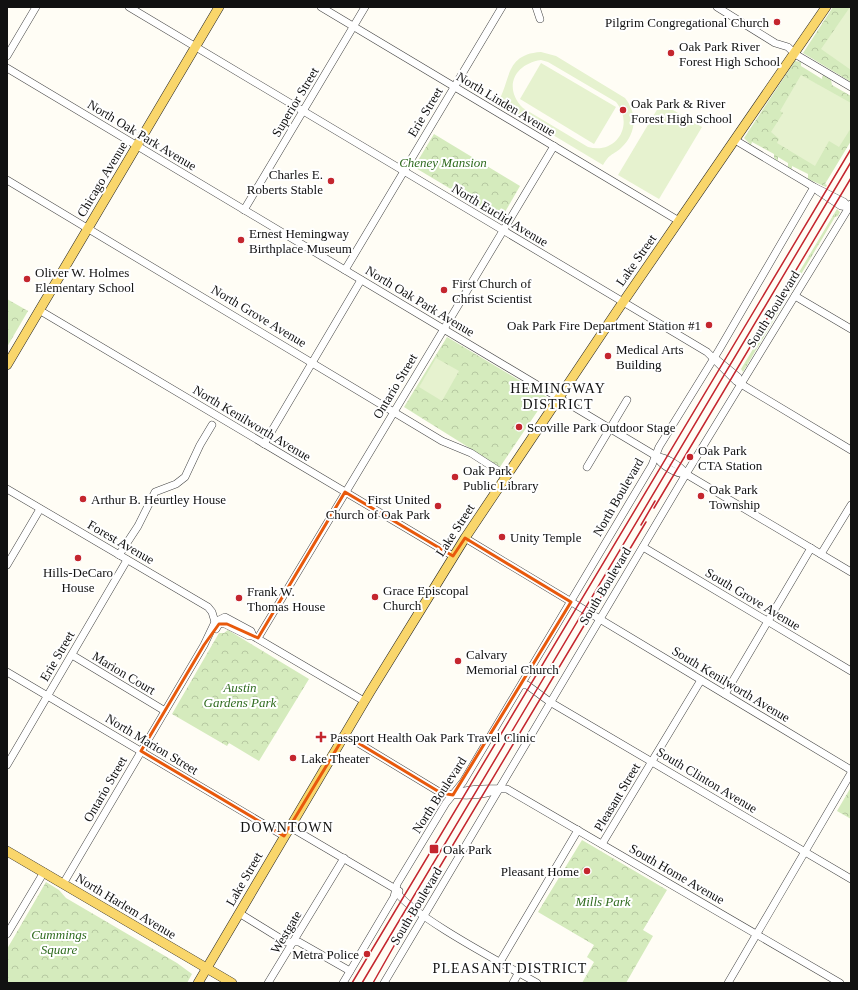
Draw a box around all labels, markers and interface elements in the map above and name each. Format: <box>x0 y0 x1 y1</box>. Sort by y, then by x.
place label: Pilgrim Congregational Church <box>605 15 770 30</box>
marker: Pilgrim Congregational Church <box>772 17 782 27</box>
place label: Oak Park River Forest High School <box>679 39 781 69</box>
marker: Oak Park River Forest High School <box>666 48 676 58</box>
street label: Superior Street <box>268 64 322 139</box>
street label: North Linden Avenue <box>454 69 558 139</box>
street label: Erie Street <box>404 84 446 140</box>
place label: Oak Park & River Forest High School <box>631 96 733 126</box>
street label: North Oak Park Avenue <box>85 97 199 174</box>
marker: Oak Park & River Forest High School <box>618 105 628 115</box>
street label: Chicago Avenue <box>74 138 131 219</box>
park label: Cheney Mansion <box>399 155 487 170</box>
place label: Charles E. Roberts Stable <box>247 167 323 197</box>
marker: Charles E. Roberts Stable <box>326 176 336 186</box>
street label: North Euclid Avenue <box>449 180 551 250</box>
place label: Ernest Hemingway Birthplace Museum <box>249 226 352 256</box>
street label: Lake Street <box>613 231 659 289</box>
marker: Ernest Hemingway Birthplace Museum <box>236 235 246 245</box>
street label: North Oak Park Avenue <box>363 263 477 340</box>
place label: Oliver W. Holmes Elementary School <box>35 265 135 295</box>
street label: South Boulevard <box>743 267 803 350</box>
marker: Oliver W. Holmes Elementary School <box>22 274 32 284</box>
place label: First Church of Christ Scientist <box>452 276 532 306</box>
street label: North Grove Avenue <box>209 282 309 350</box>
marker: First Church of Christ Scientist <box>439 285 449 295</box>
place label: Oak Park Fire Department Station #1 <box>507 318 701 333</box>
marker: Oak Park Fire Department Station #1 <box>704 320 714 330</box>
place label: Medical Arts Building <box>616 342 684 372</box>
street label: Ontario Street <box>370 350 420 421</box>
marker: Medical Arts Building <box>603 351 613 361</box>
district label: HEMINGWAY DISTRICT <box>510 381 606 412</box>
street label: North Kenilworth Avenue <box>190 382 314 464</box>
place label: Scoville Park Outdoor Stage <box>527 420 676 435</box>
marker: Scoville Park Outdoor Stage <box>514 422 524 432</box>
place label: Oak Park CTA Station <box>698 443 763 473</box>
marker: Oak Park CTA Station <box>685 452 695 462</box>
street label: North Boulevard <box>590 455 647 539</box>
place label: Oak Park Public Library <box>463 463 539 493</box>
marker: Oak Park Public Library <box>450 472 460 482</box>
place label: Oak Park Township <box>709 482 760 512</box>
marker: Oak Park Township <box>696 491 706 501</box>
place label: Arthur B. Heurtley House <box>91 492 226 507</box>
place label: First United Church of Oak Park <box>326 492 430 522</box>
marker: Arthur B. Heurtley House <box>78 494 88 504</box>
street label: Lake Street <box>432 501 478 559</box>
marker: First United Church of Oak Park <box>433 501 443 511</box>
street label: Forest Avenue <box>85 517 157 567</box>
place label: Unity Temple <box>510 530 582 545</box>
marker: Unity Temple <box>497 532 507 542</box>
street label: South Boulevard <box>576 544 634 627</box>
marker: Hills-DeCaro House <box>73 553 83 563</box>
place label: Hills-DeCaro House <box>43 565 113 595</box>
street label: South Grove Avenue <box>703 565 803 633</box>
place label: Grace Episcopal Church <box>383 583 469 613</box>
place label: Frank W. Thomas House <box>247 584 326 614</box>
marker: Grace Episcopal Church <box>370 592 380 602</box>
marker: Frank W. Thomas House <box>234 593 244 603</box>
street label: Erie Street <box>37 628 77 684</box>
street label: South Kenilworth Avenue <box>669 643 793 725</box>
place label: Calvary Memorial Church <box>466 647 559 677</box>
street label: Marion Court <box>90 648 159 698</box>
marker: Calvary Memorial Church <box>453 656 463 666</box>
park label: Austin Gardens Park <box>204 680 277 710</box>
street label: North Marion Street <box>103 710 201 778</box>
place label: Passport Health Oak Park Travel Clinic <box>330 730 536 745</box>
marker: Passport Health Oak Park Travel Clinic <box>315 731 327 743</box>
street label: South Clinton Avenue <box>654 744 760 816</box>
place label: Lake Theater <box>301 751 370 766</box>
street label: Ontario Street <box>80 753 130 824</box>
marker: Lake Theater <box>288 753 298 763</box>
street label: North Boulevard <box>409 754 469 836</box>
street label: Pleasant Street <box>591 760 643 834</box>
district label: DOWNTOWN <box>240 820 334 835</box>
street label: South Home Avenue <box>627 841 727 907</box>
place label: Oak Park <box>443 842 492 857</box>
marker: Oak Park <box>428 843 440 855</box>
street label: Lake Street <box>223 849 266 909</box>
street label: South Boulevard <box>387 864 445 947</box>
place label: Pleasant Home <box>501 864 579 879</box>
marker: Pleasant Home <box>582 866 592 876</box>
street label: North Harlem Avenue <box>73 870 179 942</box>
park label: Mills Park <box>574 894 631 909</box>
street label: Westgate <box>267 908 305 956</box>
park label: Cummings Square <box>31 927 87 957</box>
place label: Metra Police <box>292 947 359 962</box>
marker: Metra Police <box>362 949 372 959</box>
district label: PLEASANT DISTRICT <box>433 961 587 976</box>

